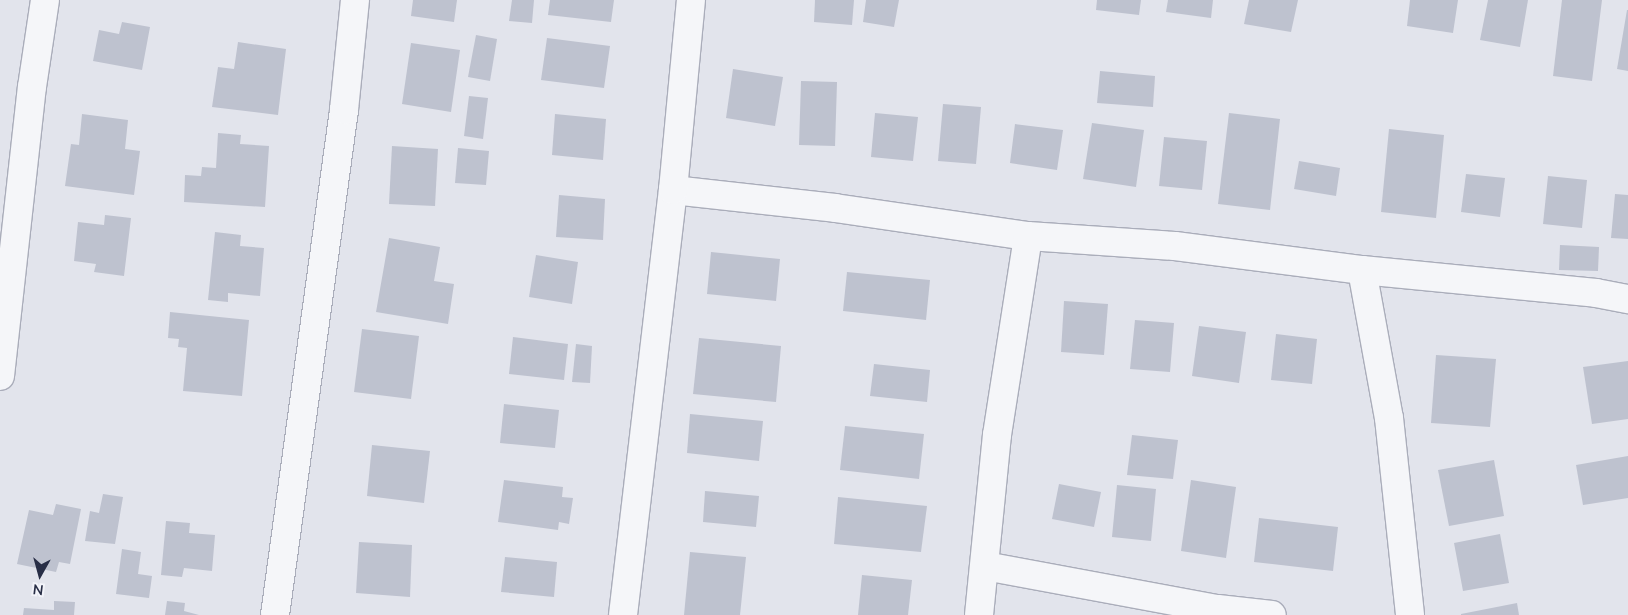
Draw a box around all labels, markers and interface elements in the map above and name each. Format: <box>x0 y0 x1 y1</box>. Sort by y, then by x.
north arrow <box>15 550 65 600</box>
text: N <box>32 580 45 599</box>

